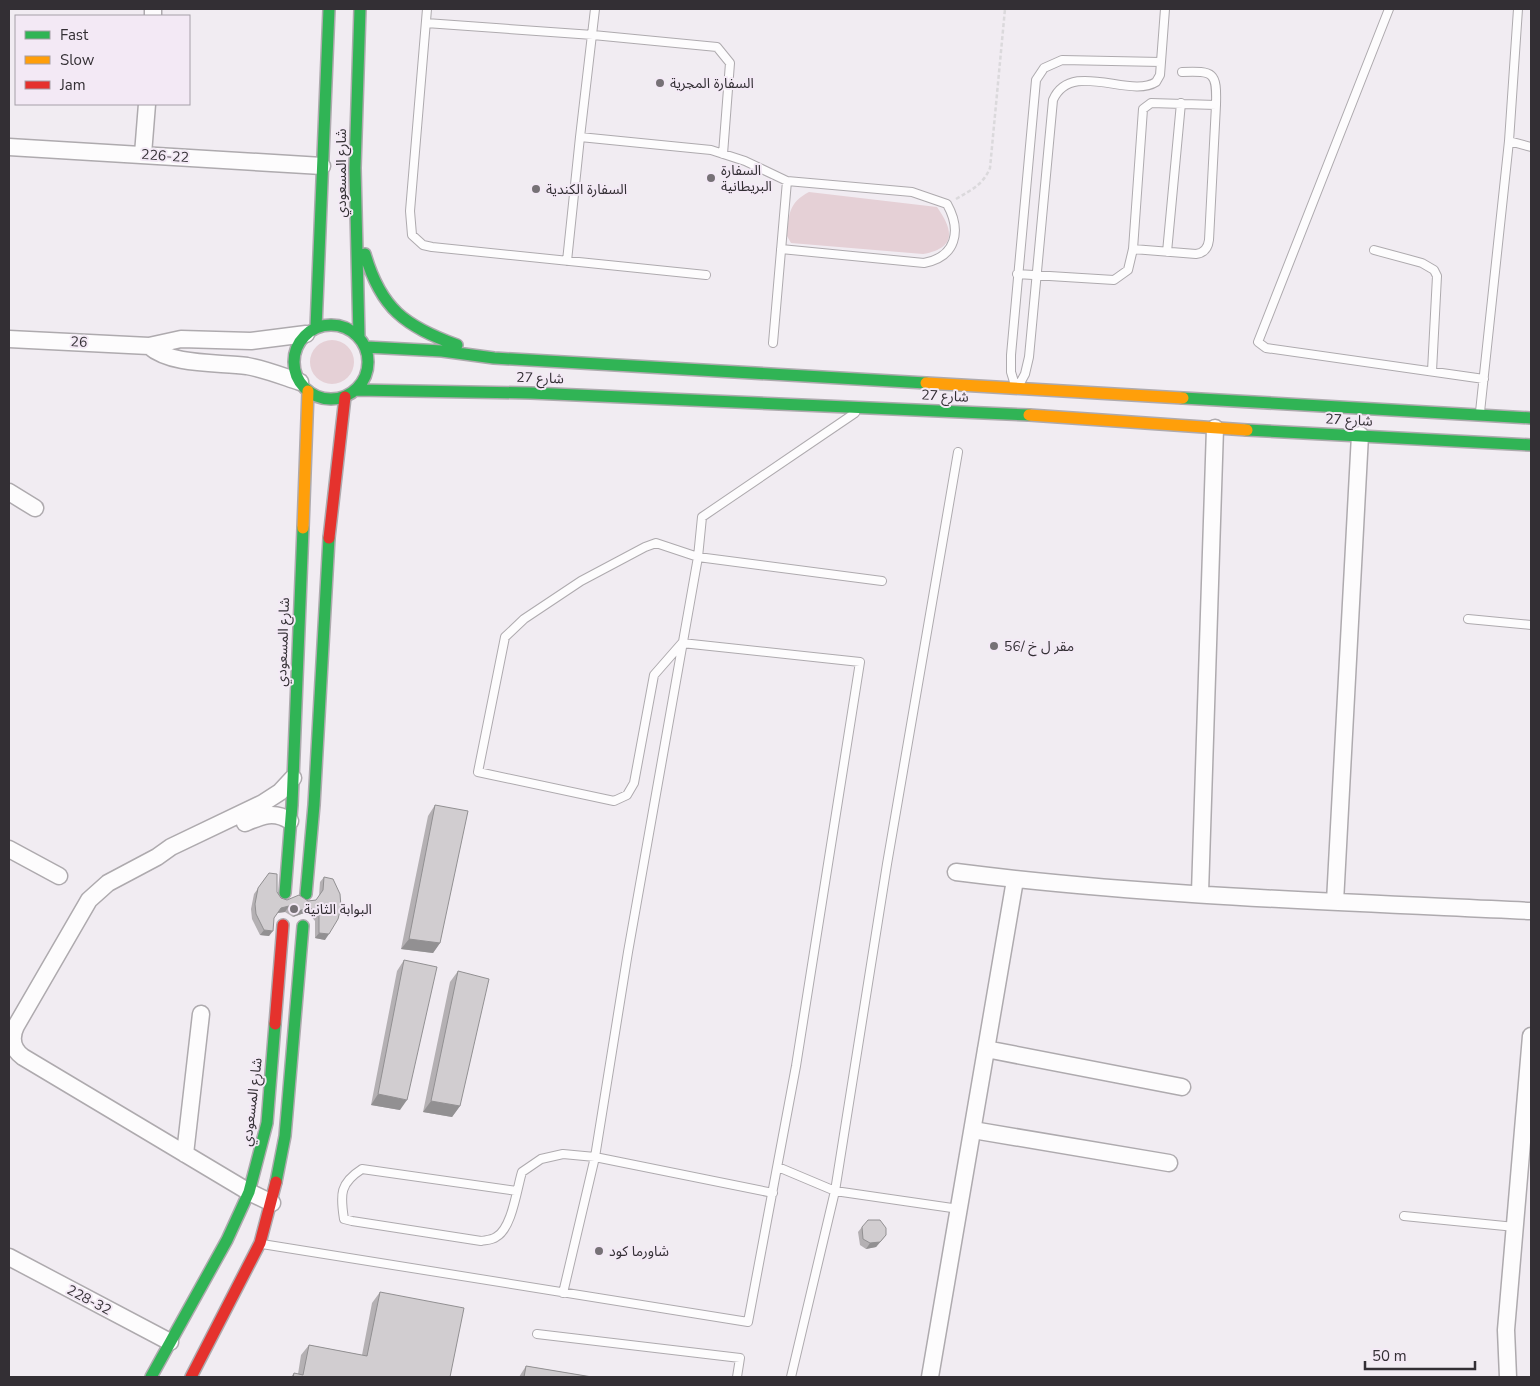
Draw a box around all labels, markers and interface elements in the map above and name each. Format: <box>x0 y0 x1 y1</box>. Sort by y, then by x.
legend <box>15 15 190 105</box>
text: Fast <box>60 25 89 45</box>
text: Slow <box>60 50 95 70</box>
place label: السفارة المجرية <box>670 74 754 93</box>
text: Jam <box>59 75 86 95</box>
marker: السفارة المجرية <box>654 77 666 89</box>
street label: شارع المسعودي <box>332 128 352 218</box>
street label: 226-22 <box>140 145 190 167</box>
place label: السفارة البريطانية <box>721 161 772 196</box>
marker: السفارة البريطانية <box>705 172 717 184</box>
place label: السفارة الكندية <box>546 180 627 199</box>
marker: السفارة الكندية <box>530 183 542 195</box>
street label: 26 <box>70 332 88 352</box>
street label: شارع 27 <box>516 368 564 389</box>
street label: شارع 27 <box>921 385 969 408</box>
street label: شارع 27 <box>1325 409 1373 432</box>
street label: شارع المسعودي <box>272 597 295 687</box>
place label: مقر ل خ /56 <box>1004 637 1074 657</box>
marker: مقر ل خ /56 <box>988 640 1000 652</box>
place label: البوابة الثانية <box>304 900 372 919</box>
marker: البوابة الثانية <box>288 903 300 915</box>
street label: شارع المسعودي <box>237 1057 268 1148</box>
place label: شاورما كود <box>609 1242 669 1261</box>
marker: شاورما كود <box>593 1245 605 1257</box>
street label: 228-32 <box>63 1280 115 1320</box>
scale bar <box>1365 1338 1475 1370</box>
text: 50 m <box>1372 1346 1407 1366</box>

